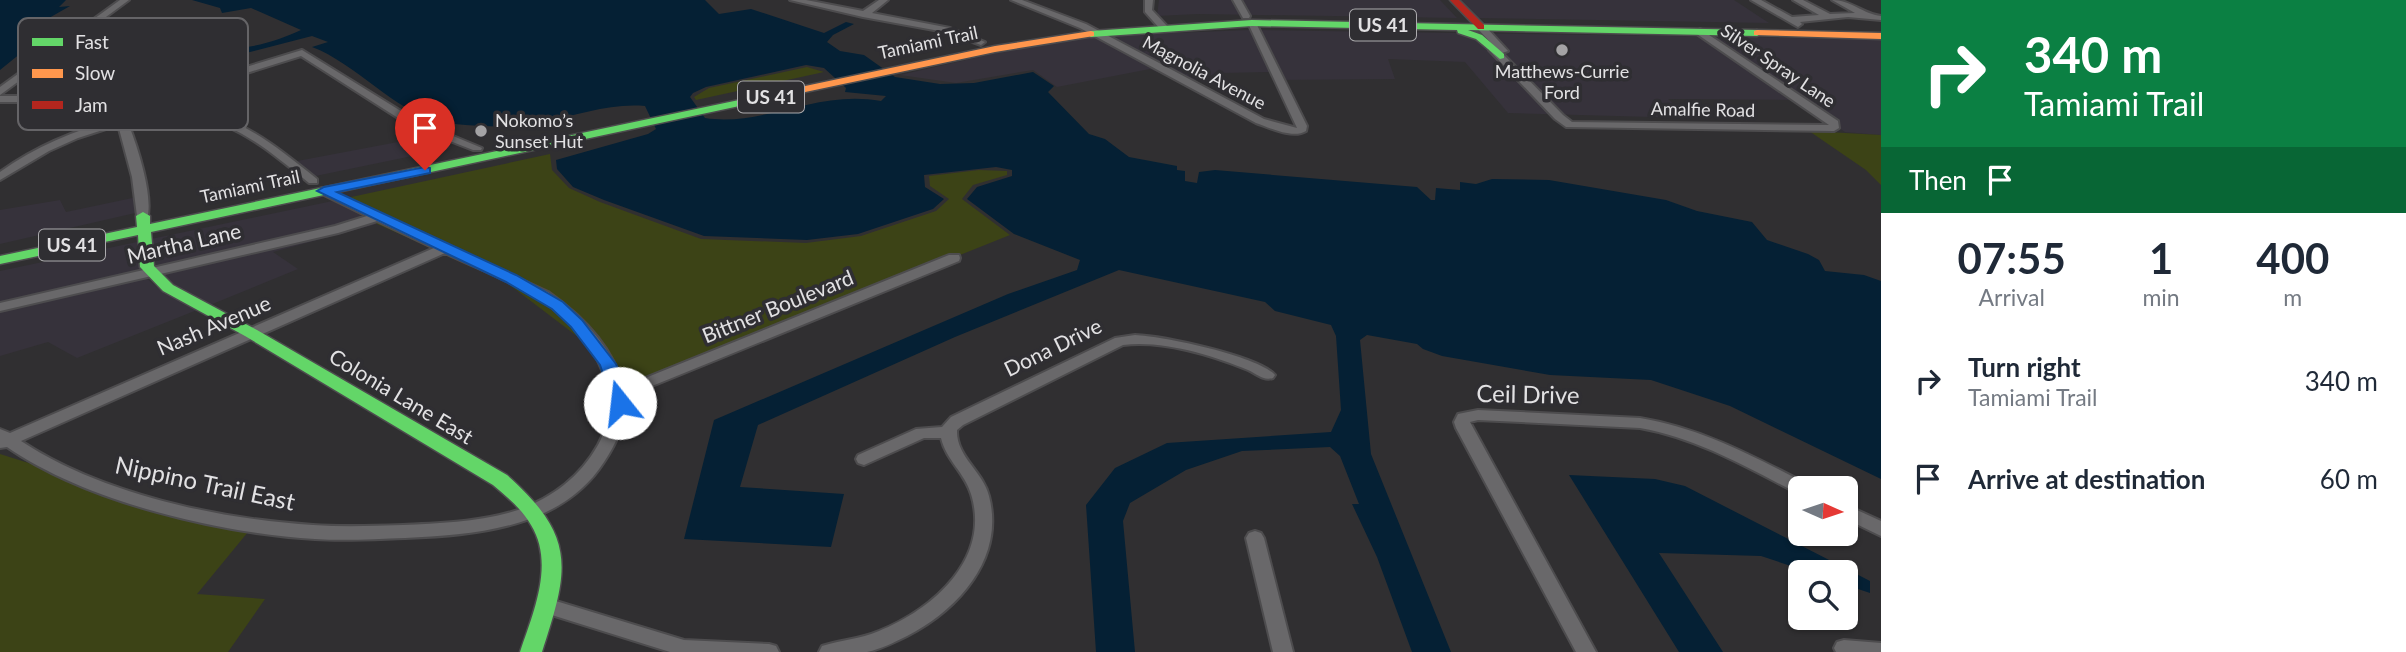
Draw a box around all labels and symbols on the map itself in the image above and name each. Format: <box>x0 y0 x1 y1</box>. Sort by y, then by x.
road number: US 41 <box>1350 10 1416 41</box>
legend <box>18 18 248 130</box>
street label: Silver Spray Lane <box>1717 19 1840 112</box>
street label: Tamiami Trail <box>876 21 980 63</box>
text: Fast <box>75 30 109 53</box>
street label: Magnolia Avenue <box>1139 30 1270 114</box>
marker: Matthews-Currie Ford <box>1554 42 1570 58</box>
place label: Matthews-Currie Ford <box>1495 60 1629 103</box>
text: Slow <box>75 61 115 84</box>
road number: US 41 <box>738 82 804 113</box>
text: Jam <box>75 93 108 116</box>
street label: Amalfie Road <box>1651 97 1755 121</box>
pin <box>395 98 455 170</box>
place label: Nokomo’s Sunset Hut <box>495 109 584 152</box>
marker: Nokomo’s Sunset Hut <box>473 123 489 139</box>
street label: Tamiami Trail <box>198 165 302 207</box>
street label: Martha Lane <box>124 217 243 268</box>
road number: US 41 <box>39 230 105 260</box>
street label: Bittner Boulevard <box>698 264 857 347</box>
street label: Nash Avenue <box>153 289 274 360</box>
street label: Dona Drive <box>1000 312 1105 381</box>
street label: Colonia Lane East <box>325 343 479 449</box>
position arrow <box>583 366 657 440</box>
street label: Ceil Drive <box>1476 378 1580 409</box>
street label: Nippino Trail East <box>113 449 298 516</box>
north arrow <box>1788 476 1858 546</box>

